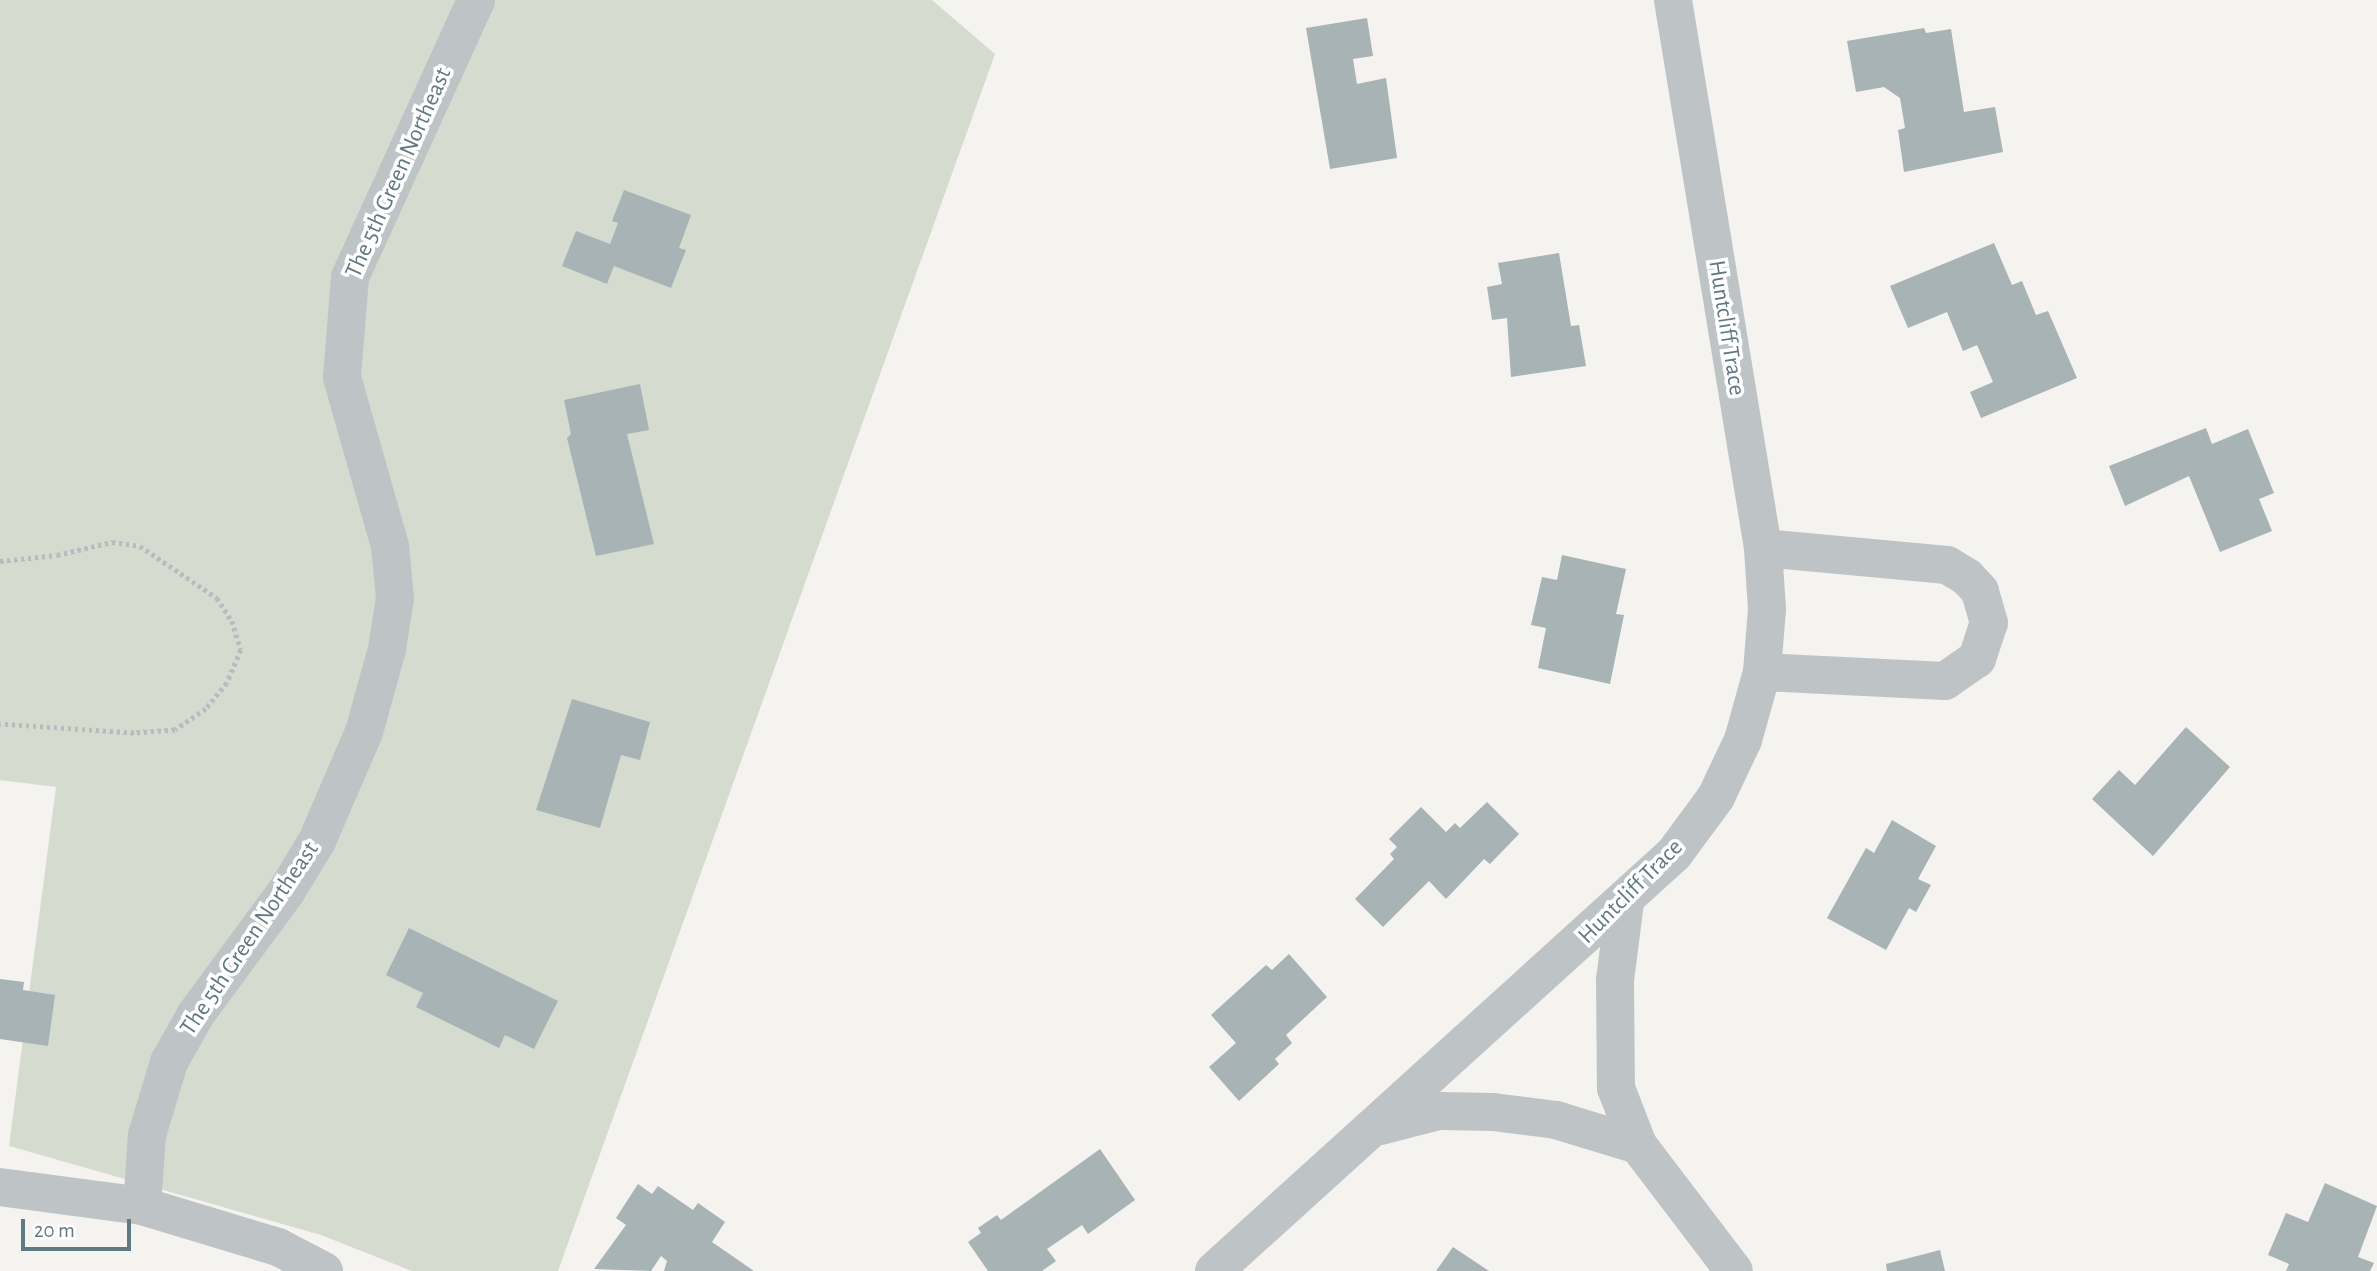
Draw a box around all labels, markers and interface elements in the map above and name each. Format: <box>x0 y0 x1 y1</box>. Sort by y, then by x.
street label: The 5th Green Northeast <box>340 63 458 283</box>
street label: Huntcliff Trace <box>1701 258 1751 398</box>
street label: Huntcliff Trace <box>1573 834 1689 950</box>
street label: The 5th Green Northeast <box>175 837 325 1041</box>
scale bar <box>24 1204 135 1248</box>
text: 20 m <box>34 1220 75 1241</box>

